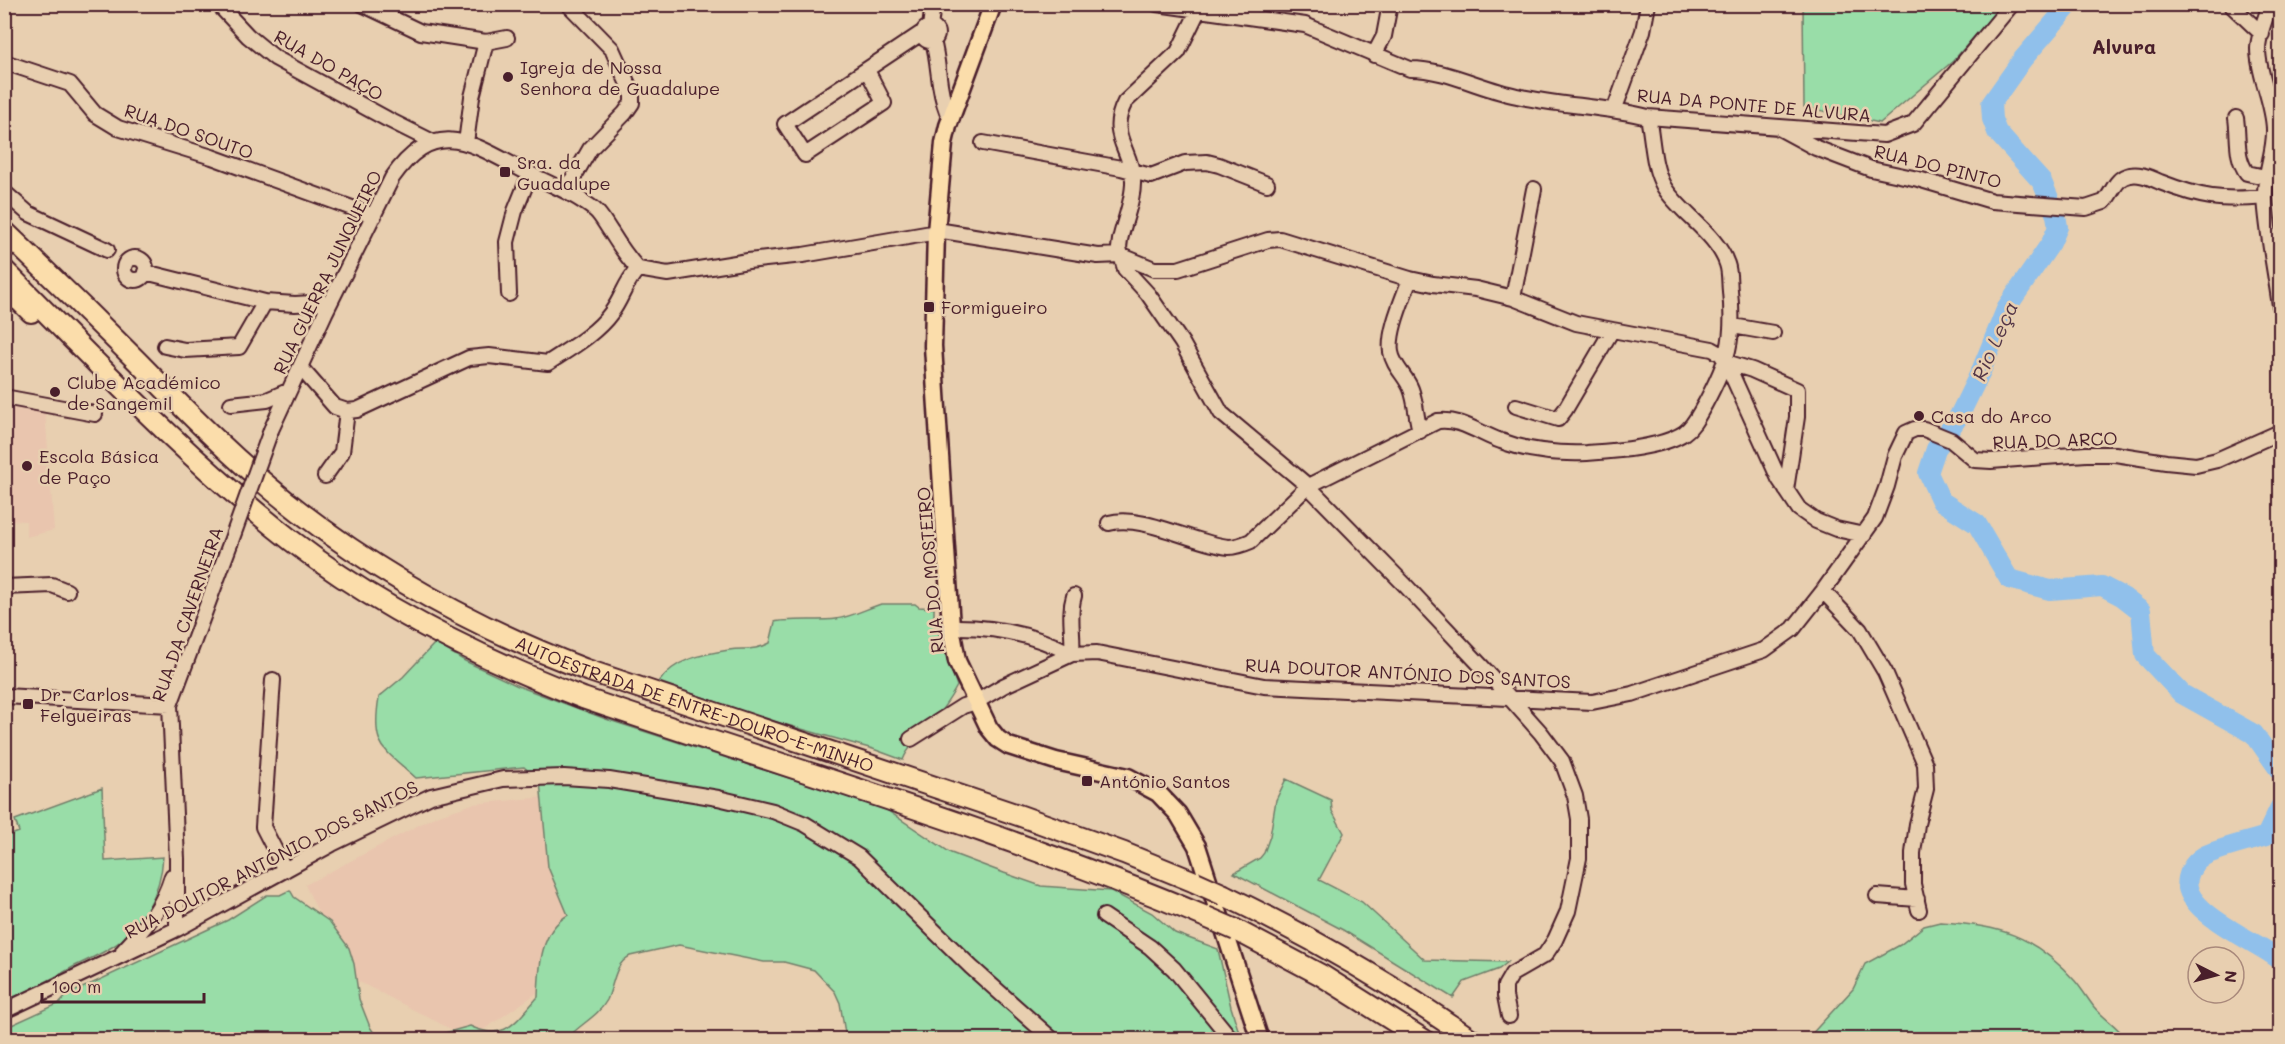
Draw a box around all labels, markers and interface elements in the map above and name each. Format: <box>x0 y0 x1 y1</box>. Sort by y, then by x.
street label: RUA DO PAÇO <box>270 24 388 106</box>
district label: Alvura <box>2092 33 2156 59</box>
place label: Igreja de Nossa Senhora de Guadalupe <box>520 55 720 100</box>
marker: Igreja de Nossa Senhora de Guadalupe <box>501 70 515 84</box>
street label: RUA DA PONTE DE ALVURA <box>1636 83 1872 127</box>
street label: RUA DO SOUTO <box>121 98 257 164</box>
street label: RUA DO PINTO <box>1872 139 2004 193</box>
place label: Sra. da Guadalupe <box>517 150 611 195</box>
marker: Sra. da Guadalupe <box>498 165 512 179</box>
street label: RUA GUERRA JUNQUEIRO <box>267 166 387 378</box>
place label: Formigueiro <box>941 295 1048 319</box>
water label: Rio Leça <box>1965 297 2023 385</box>
marker: Formigueiro <box>922 300 936 314</box>
place label: Clube Académico de Sangemil <box>67 370 221 415</box>
marker: Clube Académico de Sangemil <box>48 385 62 399</box>
place label: Casa do Arco <box>1931 404 2052 428</box>
marker: Casa do Arco <box>1912 409 1926 423</box>
street label: RUA DO ARCO <box>1992 426 2118 454</box>
place label: Escola Básica de Paço <box>39 444 159 489</box>
marker: Escola Básica de Paço <box>20 459 34 473</box>
street label: RUA DO MOSTEIRO <box>911 486 949 654</box>
street label: RUA DA CAVERNEIRA <box>146 523 228 705</box>
street label: AUTOESTRADA DE ENTRE-DOURO-E-MINHO <box>512 630 877 778</box>
street label: RUA DOUTOR ANTÓNIO DOS SANTOS <box>1245 652 1571 694</box>
place label: Dr. Carlos Felgueiras <box>40 682 132 727</box>
marker: Dr. Carlos Felgueiras <box>21 697 35 711</box>
place label: António Santos <box>1099 769 1231 793</box>
street label: RUA DOUTOR ANTÓNIO DOS SANTOS <box>120 774 422 944</box>
marker: António Santos <box>1080 774 1094 788</box>
north arrow <box>2186 945 2246 1005</box>
scale bar <box>42 966 204 1004</box>
text: N <box>2220 969 2242 984</box>
text: 100 m <box>51 974 101 998</box>

